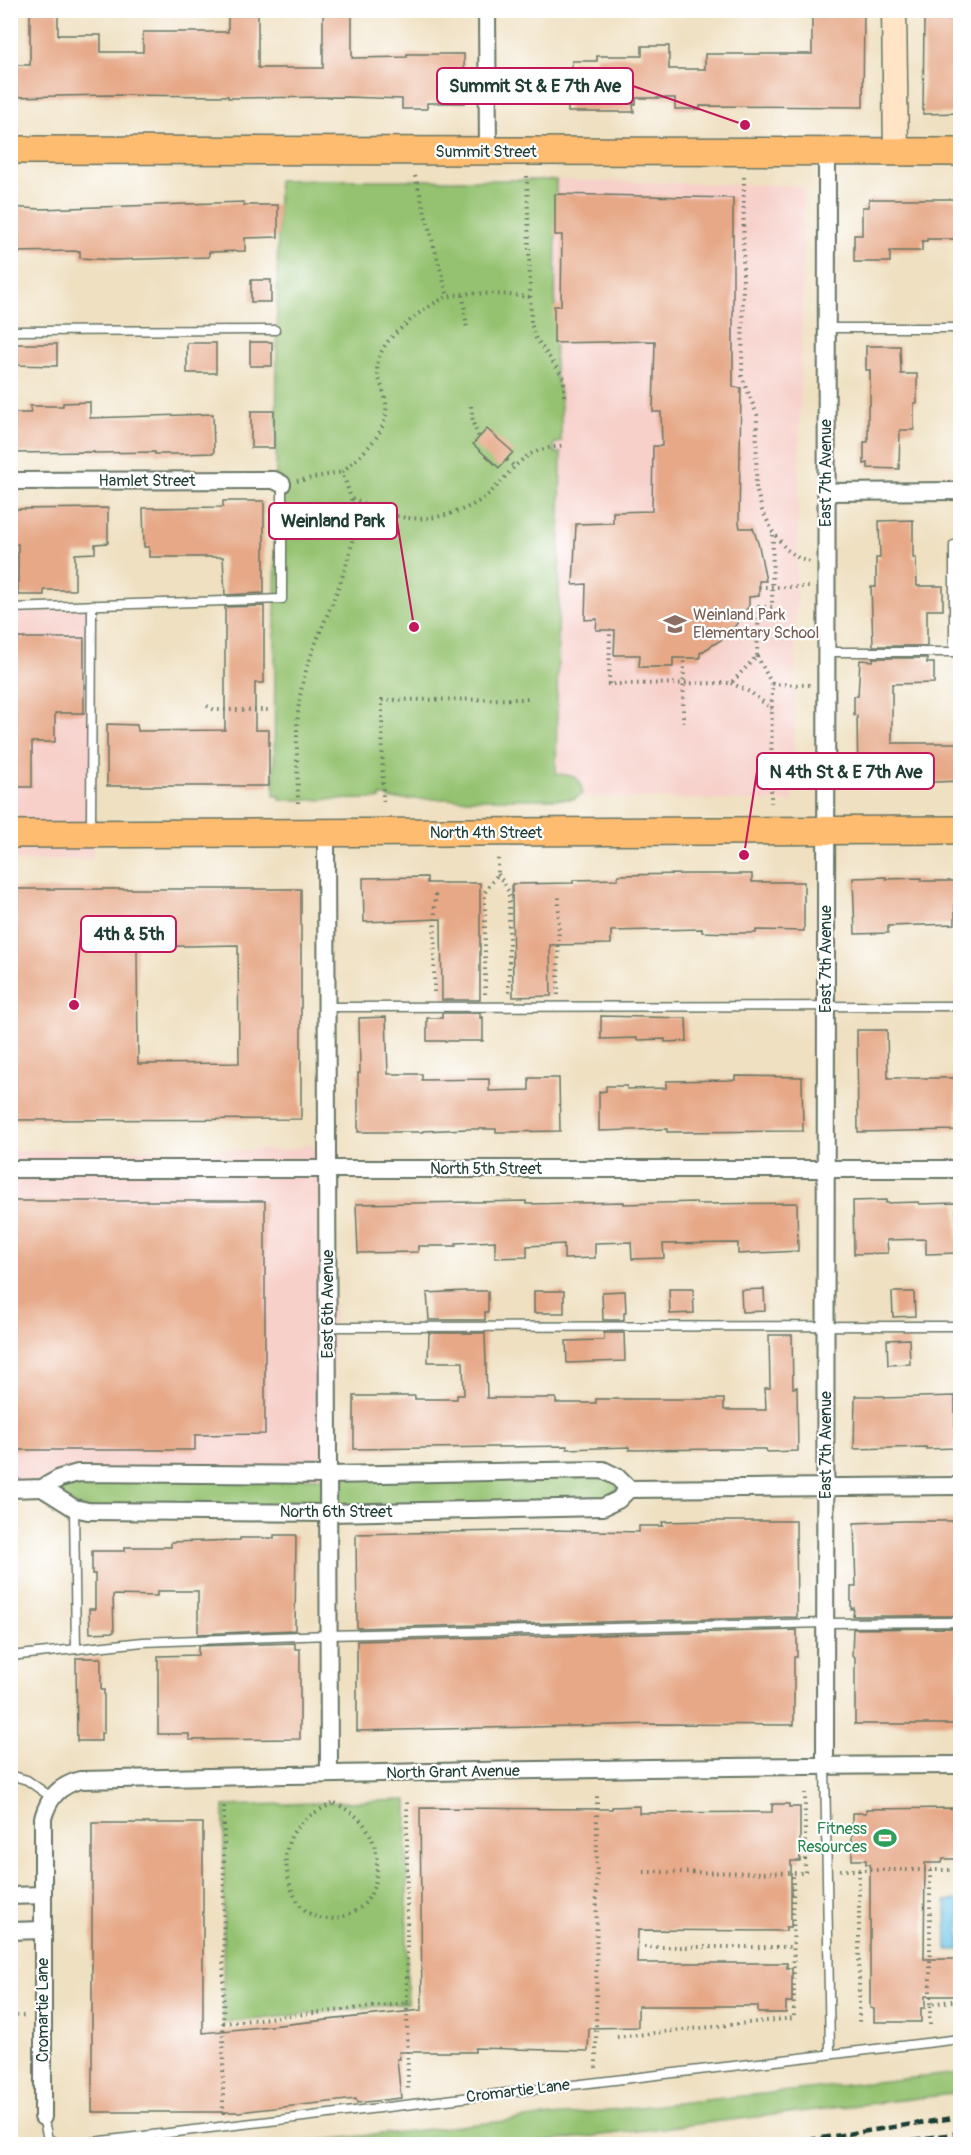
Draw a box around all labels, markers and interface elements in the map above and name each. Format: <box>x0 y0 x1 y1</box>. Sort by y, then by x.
callout: Summit St & E 7th Ave <box>437 68 633 104</box>
text: Summit St & E 7th Ave <box>449 75 622 98</box>
street label: Summit Street <box>435 142 537 162</box>
street label: East 7th Avenue <box>816 419 836 527</box>
street label: Hamlet Street <box>99 471 196 491</box>
callout: Weinland Park <box>269 503 397 539</box>
text: Weinland Park <box>281 510 385 533</box>
place label: Weinland Park Elementary School <box>693 605 819 643</box>
school or university icon: Weinland Park Elementary School <box>662 611 688 637</box>
callout: N 4th St & E 7th Ave <box>757 753 934 789</box>
text: N 4th St & E 7th Ave <box>770 761 924 784</box>
street label: North 4th Street <box>430 823 543 843</box>
street label: East 7th Avenue <box>816 905 836 1013</box>
callout: 4th & 5th <box>81 916 176 952</box>
text: 4th & 5th <box>94 923 165 946</box>
street label: North 5th Street <box>430 1159 543 1179</box>
street label: East 6th Avenue <box>318 1250 338 1358</box>
street label: East 7th Avenue <box>816 1391 836 1499</box>
street label: North 6th Street <box>280 1502 393 1522</box>
street label: North Grant Avenue <box>386 1761 520 1783</box>
place label: Fitness Resources <box>797 1819 867 1857</box>
sports icon: Fitness Resources <box>872 1825 898 1851</box>
street label: Cromartie Lane <box>33 1958 53 2062</box>
street label: Cromartie Lane <box>465 2075 571 2107</box>

